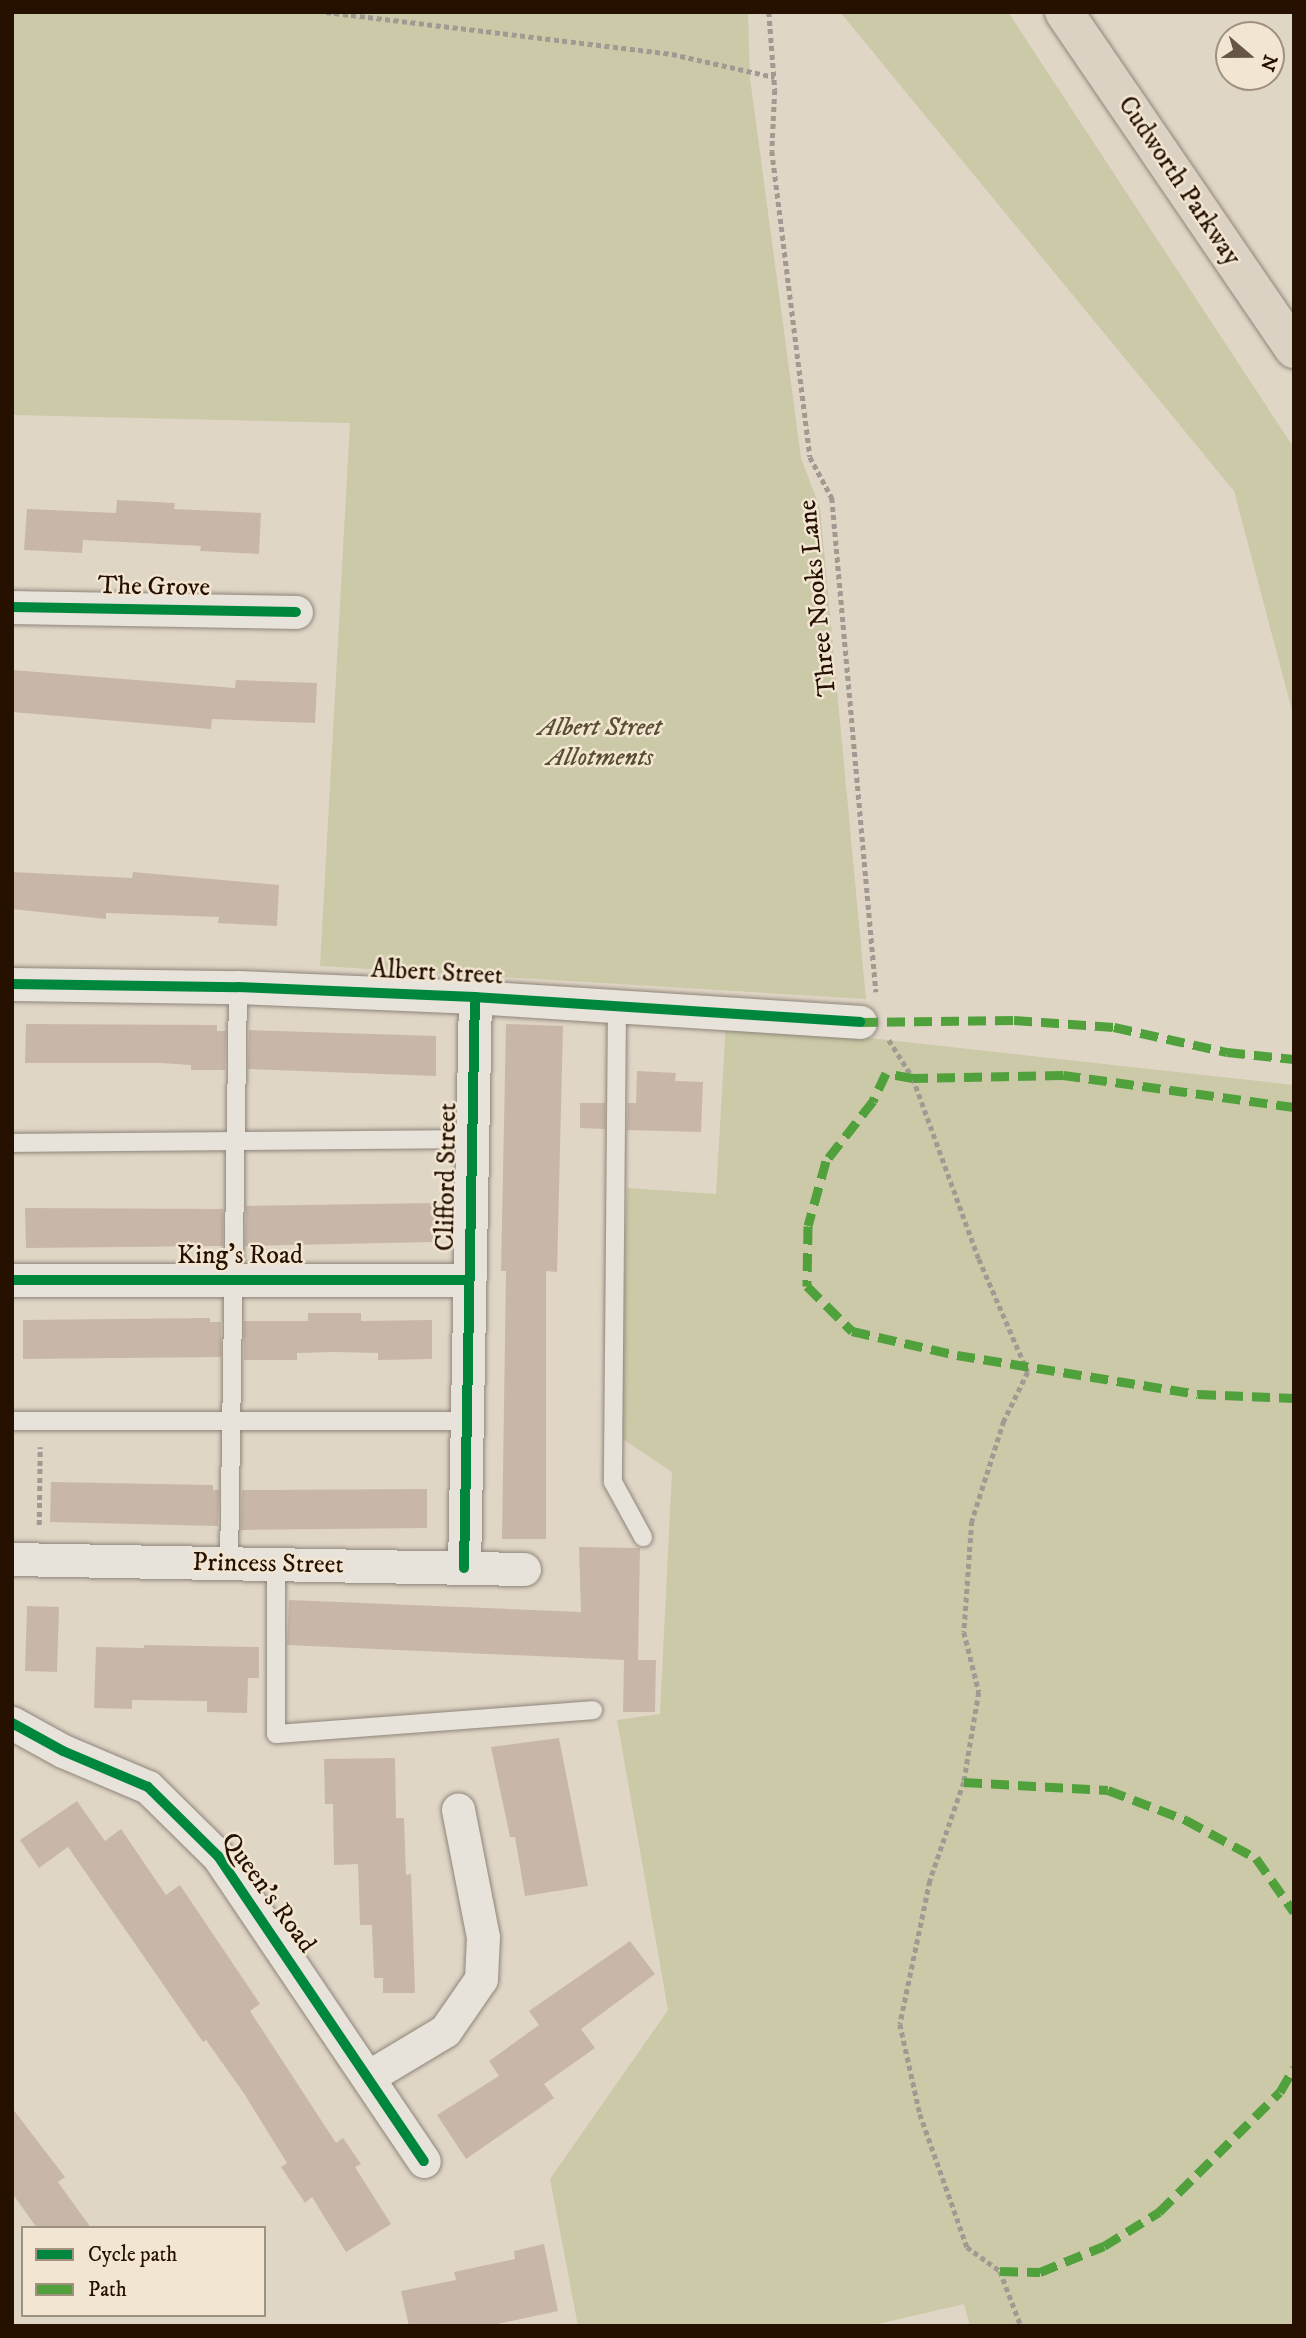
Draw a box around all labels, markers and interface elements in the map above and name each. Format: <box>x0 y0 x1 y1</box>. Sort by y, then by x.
north arrow <box>1215 21 1285 91</box>
text: N <box>1255 51 1282 74</box>
street label: Cudworth Parkway <box>1111 90 1247 272</box>
street label: Three Nooks Lane <box>792 498 844 698</box>
street label: The Grove <box>98 570 210 604</box>
park label: Albert Street Allotments <box>538 712 662 774</box>
street label: Albert Street <box>370 954 504 992</box>
street label: Clifford Street <box>430 1103 464 1251</box>
street label: King's Road <box>177 1240 303 1272</box>
street label: Princess Street <box>192 1547 344 1581</box>
street label: Queen's Road <box>214 1827 322 1959</box>
legend <box>21 2226 266 2317</box>
text: Cycle path <box>88 2242 177 2268</box>
text: Path <box>88 2277 127 2303</box>

